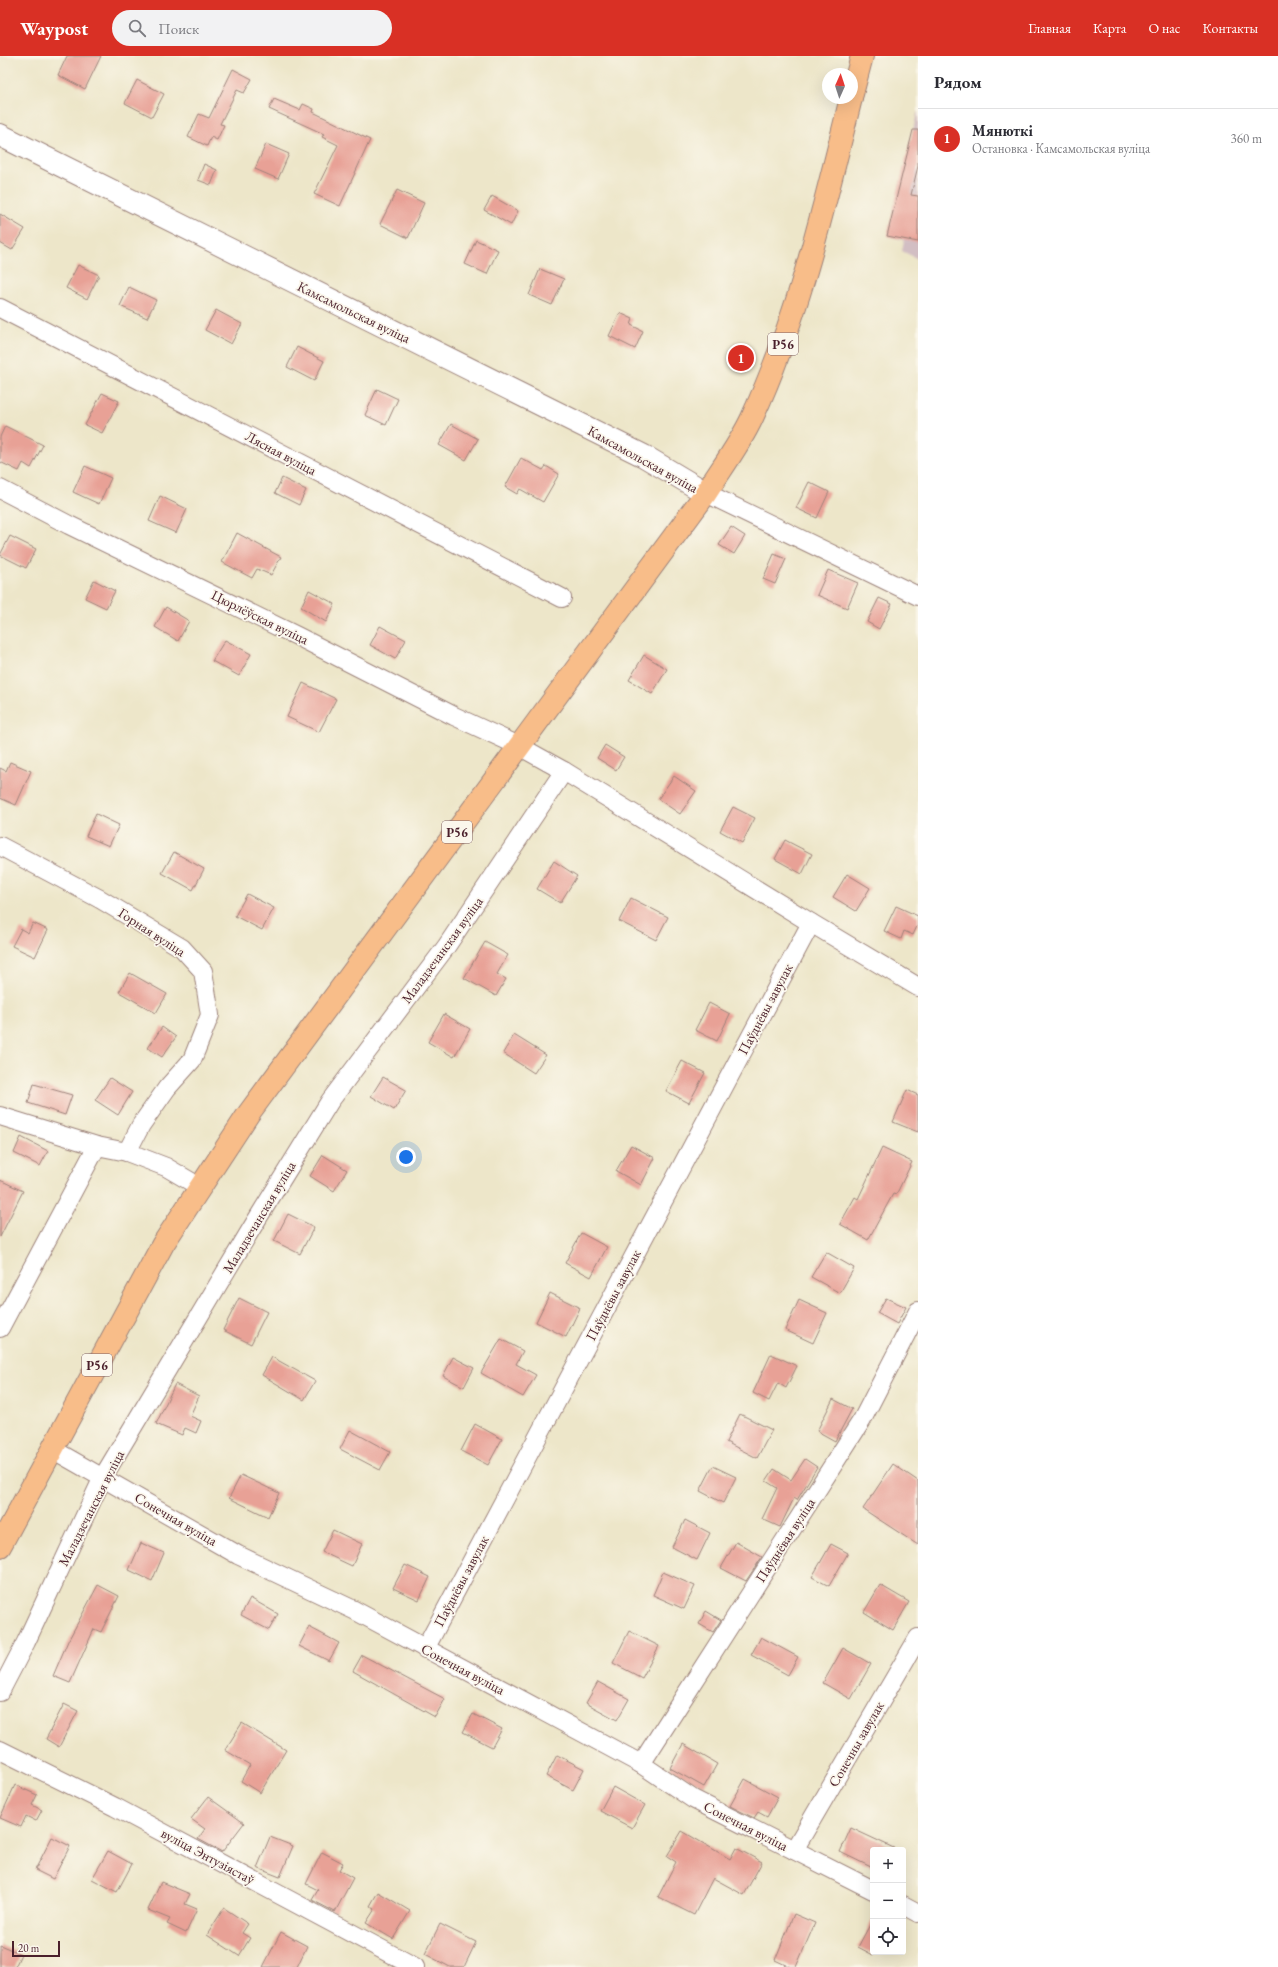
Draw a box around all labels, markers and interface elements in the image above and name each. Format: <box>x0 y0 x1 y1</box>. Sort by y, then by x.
search box <box>112 10 392 46</box>
text: Waypost <box>20 16 88 41</box>
icon: search <box>126 17 148 39</box>
text: Поиск <box>158 19 199 38</box>
text: Главная <box>1028 19 1071 37</box>
text: Карта <box>1093 19 1126 37</box>
text: О нас <box>1148 19 1180 37</box>
text: Контакты <box>1202 19 1258 37</box>
north arrow <box>822 68 858 104</box>
text: Рядом <box>934 71 982 93</box>
text: Мянюткі <box>972 121 1033 140</box>
text: 1 <box>944 130 950 147</box>
text: 360 m <box>1231 130 1262 147</box>
text: Остановка · Камсамольская вуліца <box>972 140 1150 157</box>
street label: Камсамольская вуліца <box>295 277 414 347</box>
road number: Р56 <box>768 333 798 355</box>
pin: 1 <box>728 343 754 373</box>
street label: Камсамольская вуліца <box>585 421 702 497</box>
street label: Лясная вуліца <box>242 427 320 479</box>
street label: Цюрлёўская вуліца <box>208 586 312 649</box>
road number: Р56 <box>442 821 472 843</box>
street label: Маладзечанская вуліца <box>397 893 487 1007</box>
street label: Горная вуліца <box>115 904 189 961</box>
street label: Паўднёвы завулак <box>733 960 797 1058</box>
your location <box>396 1147 416 1167</box>
street label: Маладзечанская вуліца <box>218 1157 300 1276</box>
street label: Паўднёвы завулак <box>581 1246 645 1344</box>
road number: Р56 <box>82 1354 112 1376</box>
street label: Маладзечанская вуліца <box>54 1447 128 1569</box>
street label: Сонечная вуліца <box>132 1488 221 1550</box>
street label: Паўднёвая вуліца <box>751 1494 819 1586</box>
street label: Паўднёвы завулак <box>429 1532 493 1630</box>
street label: Сонечная вуліца <box>418 1639 508 1699</box>
street label: Сонечны завулак <box>824 1698 888 1790</box>
street label: Сонечная вуліца <box>701 1797 792 1855</box>
street label: вуліца Энтузіястаў <box>158 1824 259 1889</box>
map controls <box>870 1847 906 1955</box>
button: + <box>870 1847 906 1883</box>
button: − <box>870 1883 906 1919</box>
button: locate <box>870 1919 906 1955</box>
scale bar <box>12 1939 60 1958</box>
text: 20 m <box>18 1941 39 1955</box>

